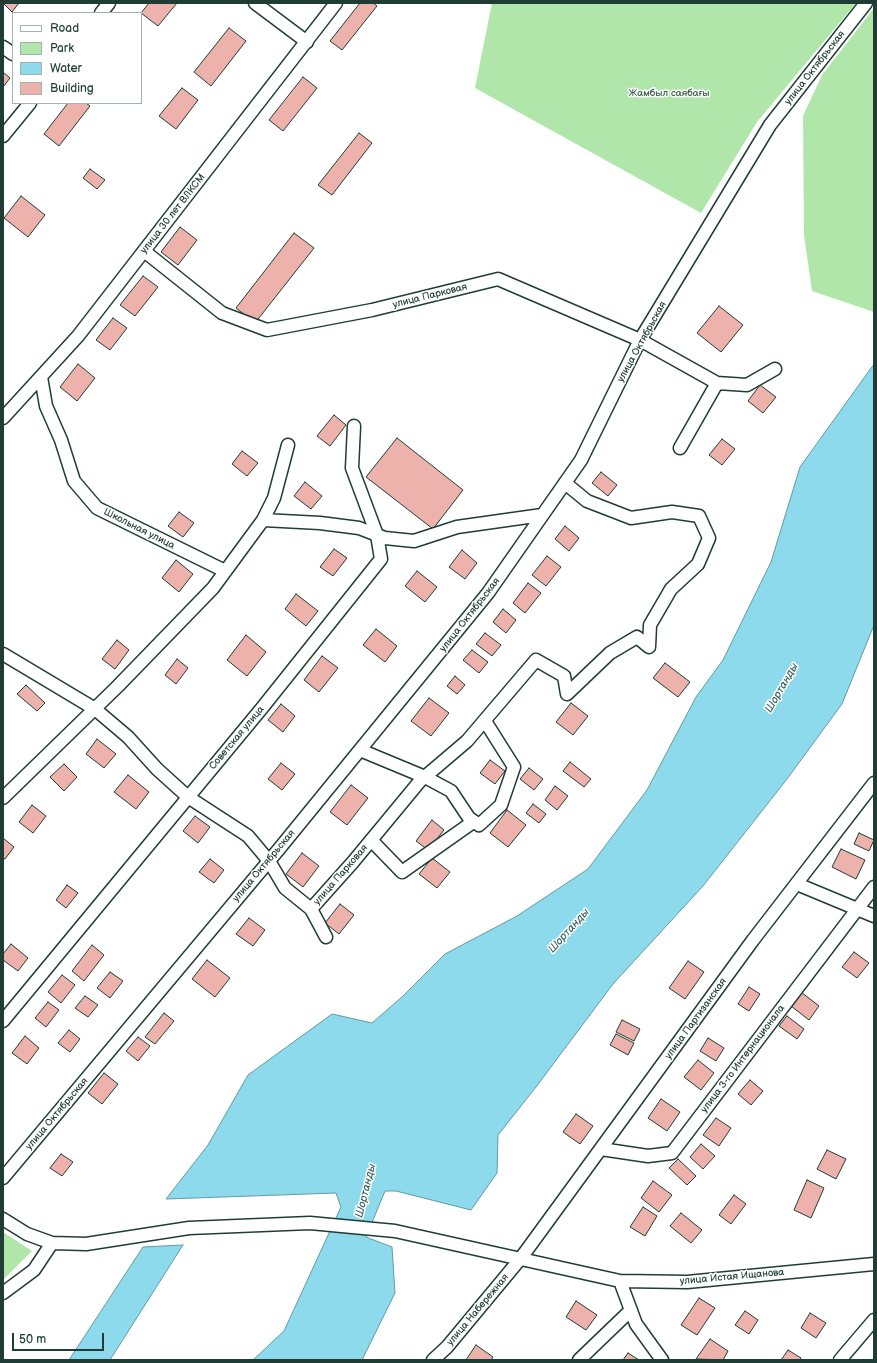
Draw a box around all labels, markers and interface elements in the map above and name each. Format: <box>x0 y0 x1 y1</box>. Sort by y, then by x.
legend <box>12 12 142 104</box>
text: Road <box>50 21 79 36</box>
street label: улица Октябрьская <box>782 29 848 107</box>
text: Park <box>50 41 74 56</box>
text: Water <box>50 61 82 76</box>
text: Building <box>50 81 94 96</box>
park label: Жамбыл саябағы <box>629 87 709 99</box>
street label: улица 30 лет ВЛКСМ <box>138 172 208 256</box>
street label: улица Парковая <box>391 281 469 311</box>
street label: улица Октябрьская <box>615 299 669 385</box>
street label: Школьная улица <box>101 506 177 552</box>
street label: улица Октябрьская <box>437 576 503 654</box>
water label: Шортанды <box>763 661 801 715</box>
street label: Советская улица <box>207 704 267 772</box>
street label: улица Октябрьская <box>230 827 298 905</box>
street label: улица Парковая <box>311 842 371 908</box>
water label: Шортанды <box>546 906 592 956</box>
street label: улица Партизанская <box>663 976 729 1062</box>
street label: улица 3-го Интернационала <box>698 1003 788 1115</box>
street label: улица Октябрьская <box>23 1075 91 1153</box>
water label: Шортанды <box>353 1163 379 1219</box>
street label: улица Истая Ищанова <box>679 1266 785 1288</box>
street label: улица Набережная <box>444 1272 512 1348</box>
scale bar <box>14 1325 106 1351</box>
text: 50 m <box>19 1332 46 1347</box>

